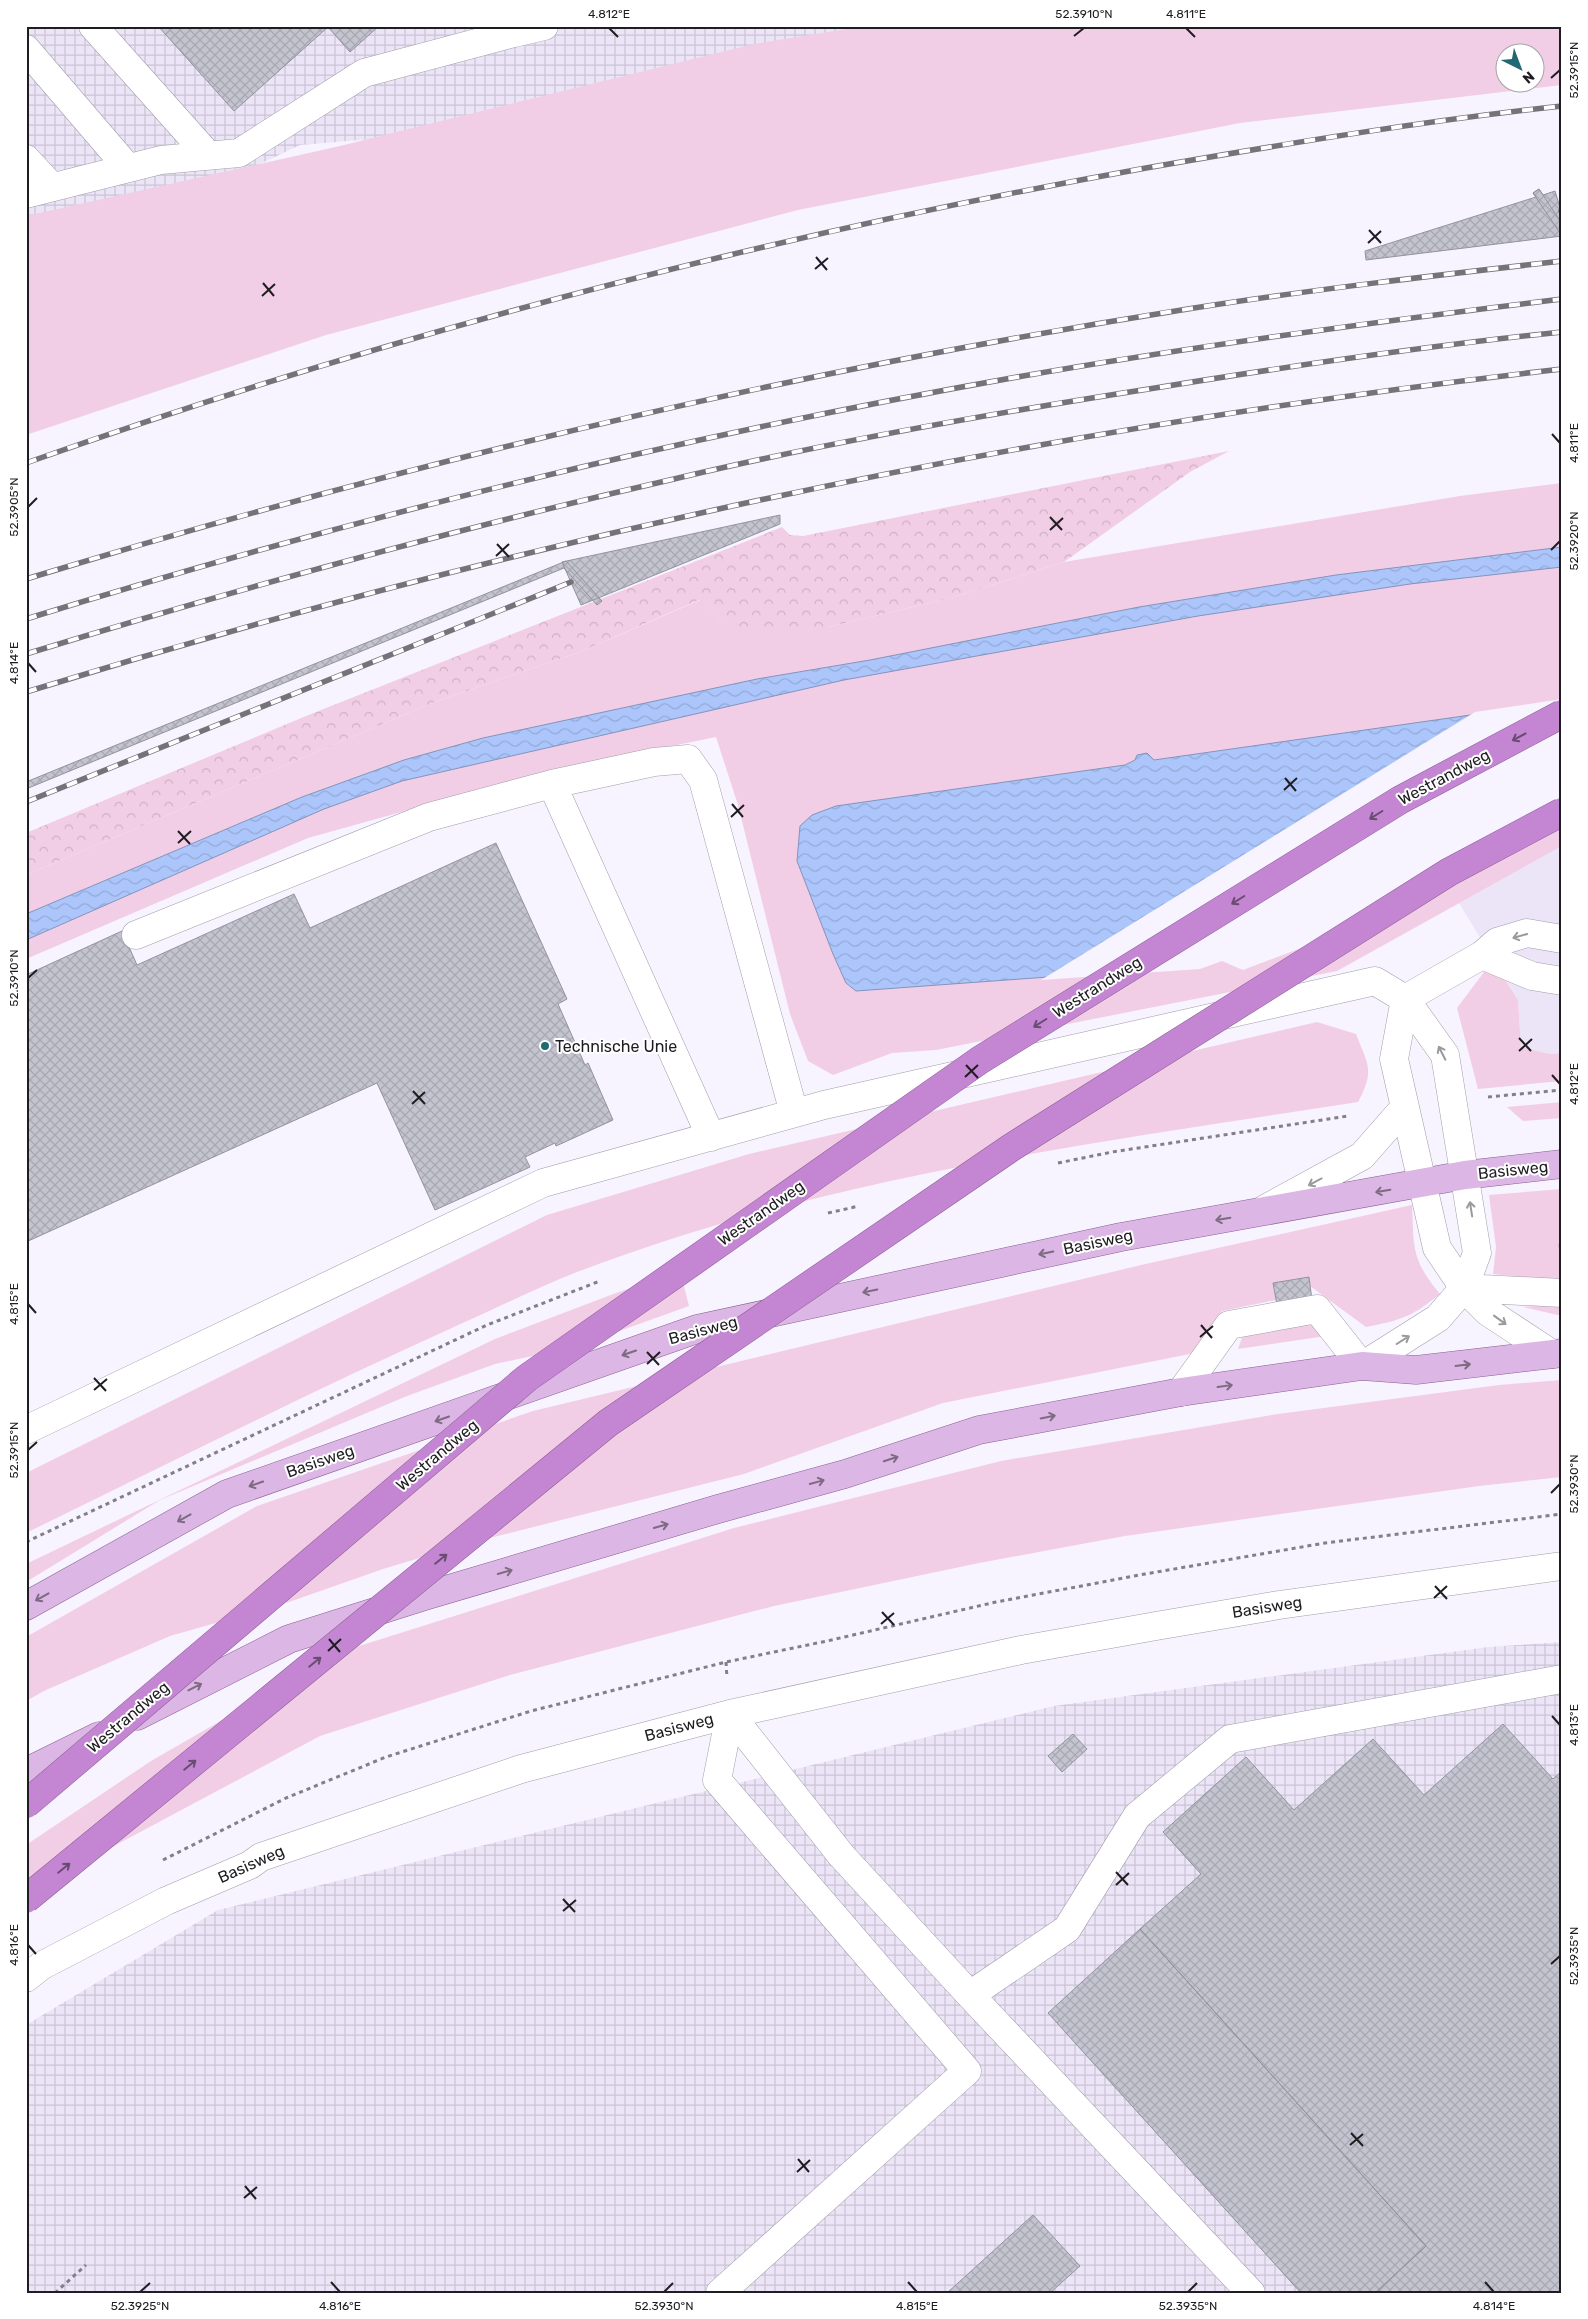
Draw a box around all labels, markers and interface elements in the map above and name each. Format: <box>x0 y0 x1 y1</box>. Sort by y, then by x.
text: 4.812°E <box>588 7 630 21</box>
text: 52.3910°N <box>1055 7 1113 21</box>
text: 4.811°E <box>1166 7 1206 21</box>
north arrow <box>1496 42 1546 92</box>
text: 52.3915°N <box>1567 42 1581 98</box>
text: N <box>1519 68 1538 87</box>
text: 4.811°E <box>1567 423 1581 463</box>
text: 52.3905°N <box>7 477 21 537</box>
text: 52.3920°N <box>1567 511 1581 571</box>
text: 4.814°E <box>7 642 21 684</box>
one-way arrow <box>1511 732 1526 742</box>
street label: Westrandweg <box>1395 745 1493 809</box>
one-way arrow <box>1369 810 1383 820</box>
one-way arrow <box>1231 896 1245 906</box>
one-way arrow <box>1512 931 1528 941</box>
text: 52.3910°N <box>7 949 21 1007</box>
street label: Westrandweg <box>1049 952 1145 1022</box>
one-way arrow <box>1034 1018 1048 1028</box>
place label: Technische Unie <box>555 1037 677 1056</box>
marker: Technische Unie <box>539 1040 551 1052</box>
one-way arrow <box>1437 1046 1447 1061</box>
text: 4.812°E <box>1567 1063 1581 1105</box>
street label: Basisweg <box>1477 1157 1549 1183</box>
street label: Westrandweg <box>714 1176 808 1250</box>
one-way arrow <box>1308 1178 1323 1187</box>
one-way arrow <box>1375 1186 1391 1196</box>
one-way arrow <box>1465 1202 1475 1218</box>
one-way arrow <box>1215 1214 1231 1224</box>
street label: Basisweg <box>1061 1225 1135 1259</box>
one-way arrow <box>1038 1249 1054 1258</box>
text: 4.815°E <box>7 1283 21 1325</box>
one-way arrow <box>863 1287 879 1296</box>
street label: Basisweg <box>666 1312 740 1348</box>
one-way arrow <box>1493 1315 1507 1325</box>
one-way arrow <box>1396 1335 1410 1345</box>
one-way arrow <box>621 1349 637 1358</box>
one-way arrow <box>1454 1360 1470 1370</box>
one-way arrow <box>1217 1380 1233 1390</box>
one-way arrow <box>1040 1412 1056 1422</box>
one-way arrow <box>434 1414 450 1424</box>
street label: Westrandweg <box>392 1415 482 1495</box>
text: 52.3915°N <box>7 1422 21 1478</box>
street label: Basisweg <box>284 1441 356 1481</box>
one-way arrow <box>883 1454 899 1463</box>
text: 52.3930°N <box>1567 1454 1581 1514</box>
one-way arrow <box>809 1477 825 1486</box>
one-way arrow <box>249 1480 264 1489</box>
one-way arrow <box>177 1514 192 1523</box>
one-way arrow <box>652 1521 668 1531</box>
one-way arrow <box>434 1554 447 1565</box>
one-way arrow <box>496 1567 512 1577</box>
street label: Basisweg <box>1231 1592 1303 1622</box>
one-way arrow <box>36 1593 50 1603</box>
one-way arrow <box>309 1656 322 1668</box>
street label: Westrandweg <box>83 1677 173 1757</box>
one-way arrow <box>187 1682 202 1692</box>
text: 4.813°E <box>1567 1704 1581 1746</box>
street label: Basisweg <box>642 1709 716 1745</box>
one-way arrow <box>183 1759 196 1771</box>
street label: Basisweg <box>215 1841 287 1887</box>
one-way arrow <box>57 1862 70 1873</box>
text: 4.816°E <box>7 1924 21 1966</box>
text: 52.3935°N <box>1567 1927 1581 1985</box>
text: 52.3925°N <box>111 2299 169 2313</box>
text: 4.816°E <box>319 2299 361 2313</box>
text: 52.3930°N <box>634 2299 694 2313</box>
text: 4.815°E <box>896 2299 938 2313</box>
text: 52.3935°N <box>1159 2299 1217 2313</box>
text: 4.814°E <box>1473 2299 1515 2313</box>

